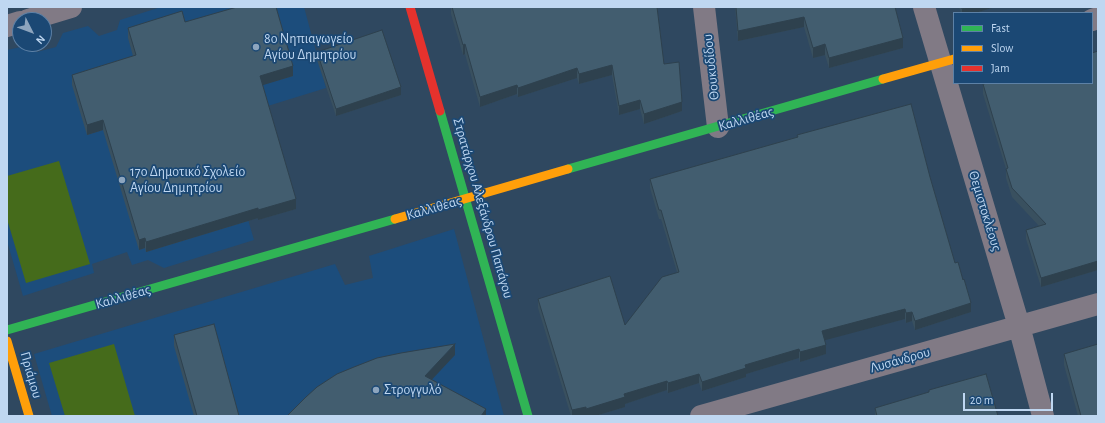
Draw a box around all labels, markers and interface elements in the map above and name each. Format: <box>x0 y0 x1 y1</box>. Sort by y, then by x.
north arrow <box>12 12 52 52</box>
legend <box>953 12 1093 84</box>
text: Fast <box>991 22 1010 34</box>
place label: 8ο Νηπιαγωγείο Αγίου Δημητρίου <box>264 31 356 64</box>
text: N <box>34 33 47 46</box>
street label: Θουκυδίδου <box>699 33 723 101</box>
marker: 8ο Νηπιαγωγείο Αγίου Δημητρίου <box>251 42 261 52</box>
text: Slow <box>991 42 1013 54</box>
text: Jam <box>991 62 1010 74</box>
street label: Καλλιθέας <box>717 103 775 135</box>
street label: Στρατάρχου Αλεξάνδρου Παπάγου <box>449 116 517 300</box>
place label: 17ο Δημοτικό Σχολείο Αγίου Δημητρίου <box>130 164 245 196</box>
street label: Θεμιστοκλέους <box>965 169 1005 253</box>
marker: 17ο Δημοτικό Σχολείο Αγίου Δημητρίου <box>117 175 127 185</box>
street label: Καλλιθέας <box>405 192 463 224</box>
street label: Καλλιθέας <box>94 281 152 313</box>
street label: Λυσάνδρου <box>868 343 932 377</box>
street label: Πριάμου <box>16 350 46 400</box>
place label: Στρογγυλό <box>384 382 442 398</box>
marker: Στρογγυλό <box>371 385 381 395</box>
scale bar <box>965 385 1055 411</box>
text: 20 m <box>970 394 993 406</box>

